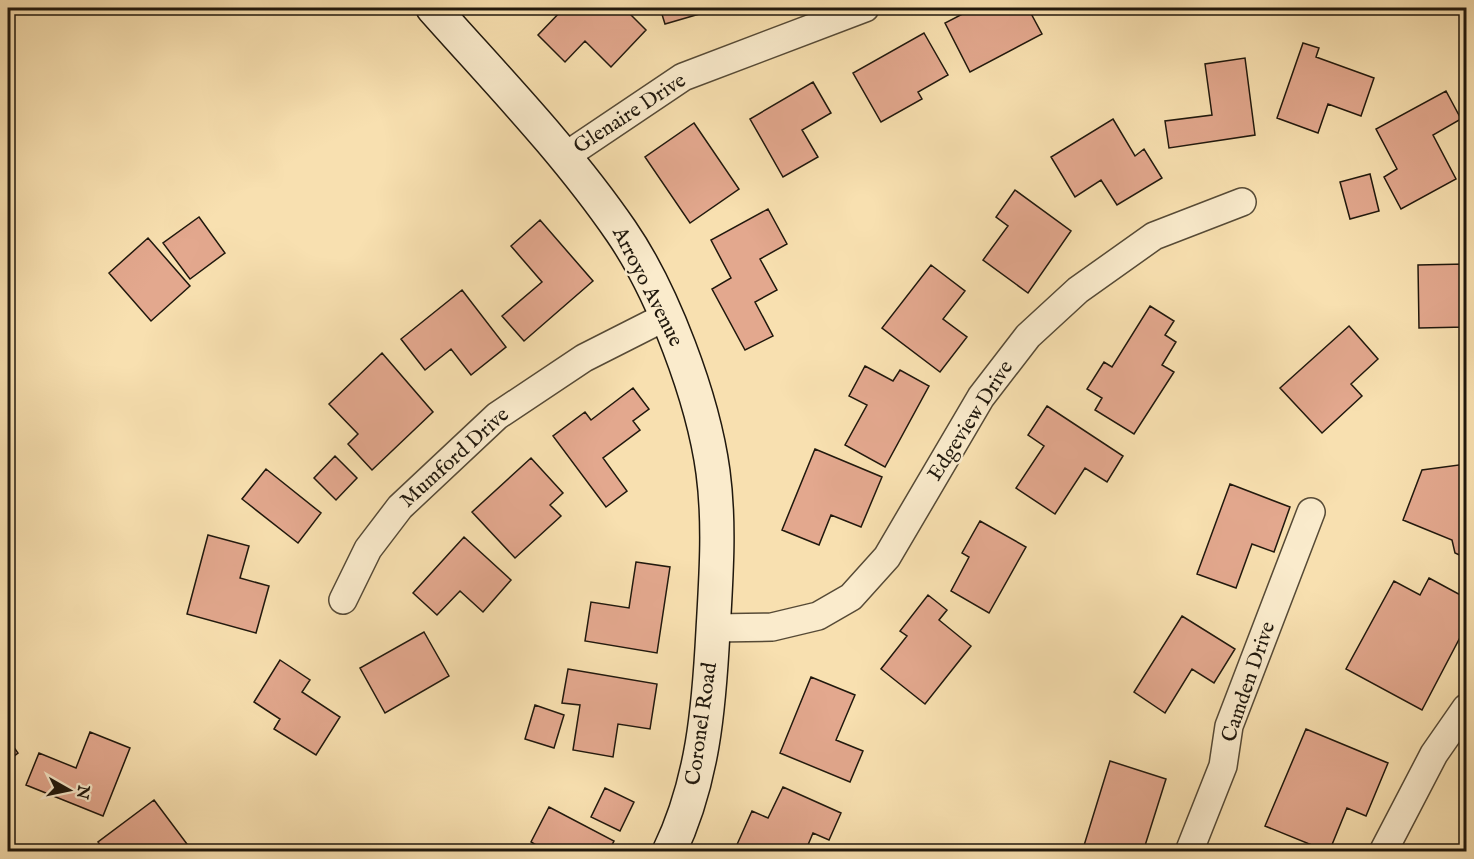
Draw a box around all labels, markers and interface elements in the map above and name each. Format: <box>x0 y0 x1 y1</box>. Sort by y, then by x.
street label: Glenaire Drive <box>569 67 692 160</box>
street label: Arroyo Avenue <box>605 222 689 352</box>
street label: Edgeview Drive <box>922 355 1020 486</box>
street label: Mumford Drive <box>395 402 515 514</box>
street label: Camden Drive <box>1216 618 1282 746</box>
street label: Coronel Road <box>680 660 724 787</box>
north arrow <box>39 760 99 820</box>
text: N <box>71 783 93 801</box>

